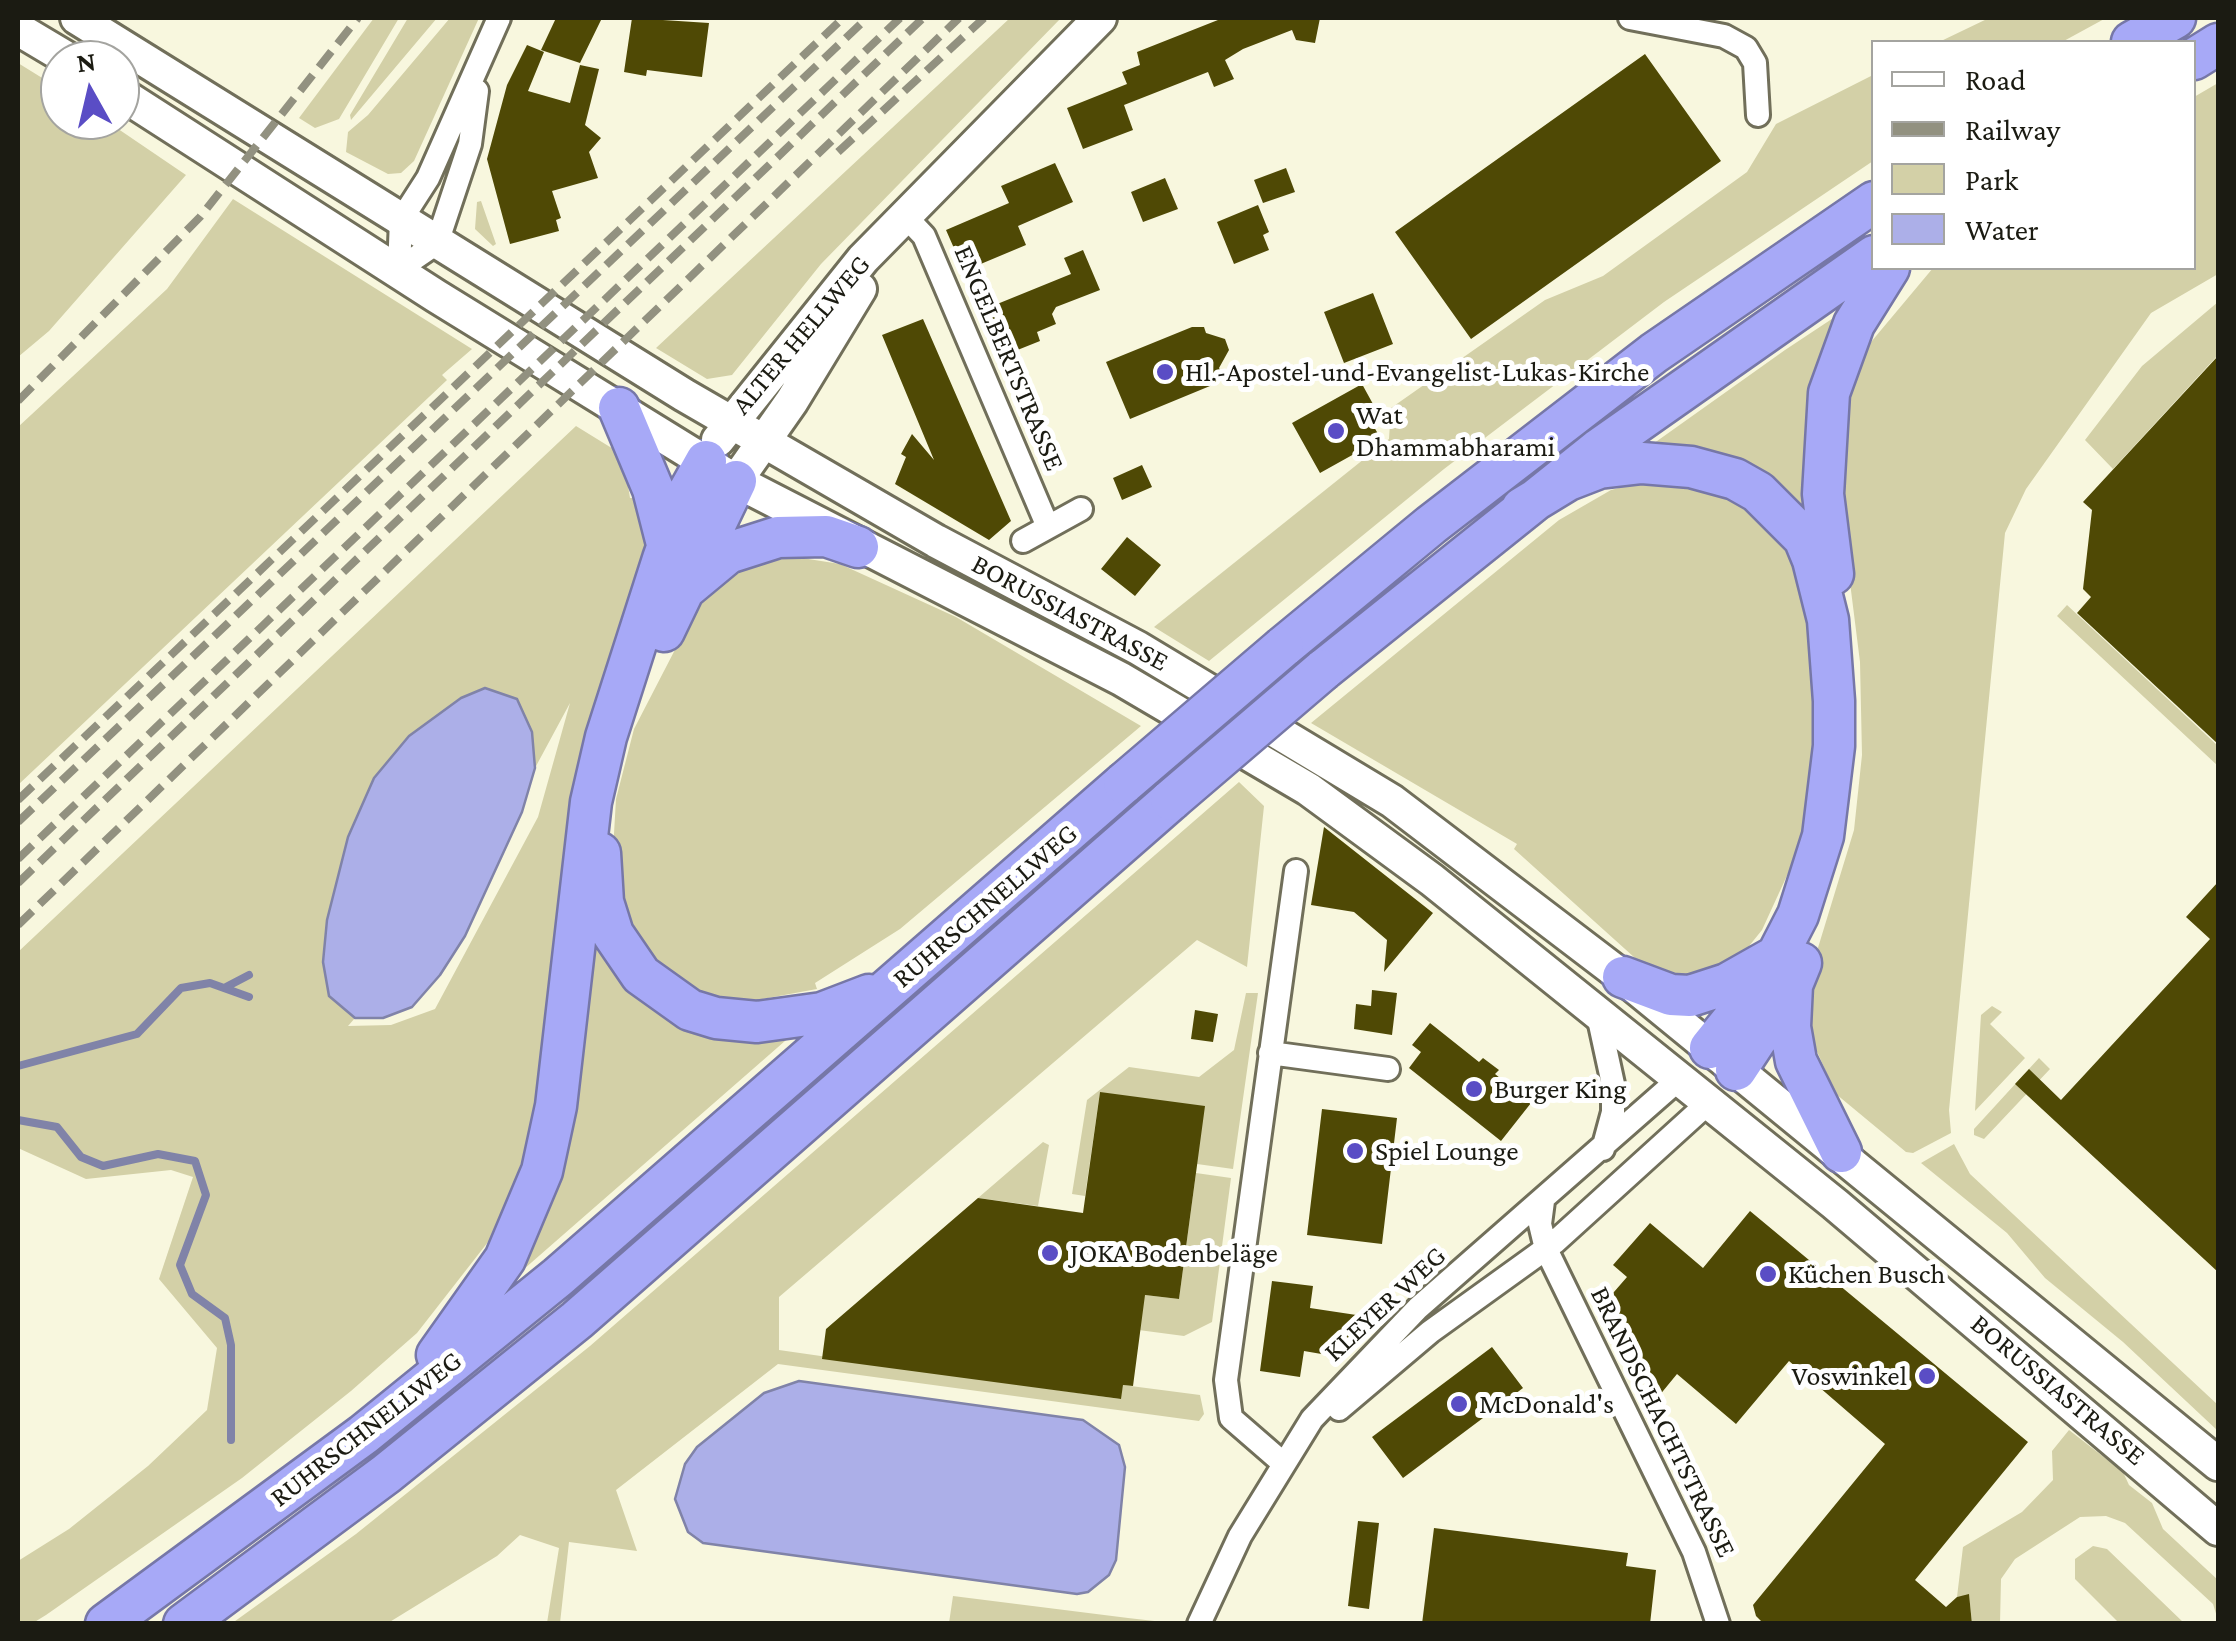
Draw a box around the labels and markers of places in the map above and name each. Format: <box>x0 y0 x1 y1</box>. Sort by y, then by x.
place label: Hl.-Apostel-und-Evangelist-Lukas-Kirche <box>1185 355 1649 389</box>
marker: Hl.-Apostel-und-Evangelist-Lukas-Kirche <box>1154 361 1176 383</box>
place label: Wat Dhammabharami <box>1356 398 1555 464</box>
marker: Wat Dhammabharami <box>1325 420 1347 442</box>
place label: Burger King <box>1494 1072 1627 1106</box>
marker: Burger King <box>1463 1078 1485 1100</box>
place label: Spiel Lounge <box>1375 1134 1518 1168</box>
marker: Spiel Lounge <box>1344 1140 1366 1162</box>
place label: JOKA Bodenbeläge <box>1070 1236 1278 1270</box>
marker: JOKA Bodenbeläge <box>1039 1242 1061 1264</box>
place label: Küchen Busch <box>1788 1257 1945 1291</box>
marker: Küchen Busch <box>1757 1263 1779 1285</box>
place label: Voswinkel <box>1792 1359 1907 1393</box>
marker: Voswinkel <box>1916 1365 1938 1387</box>
place label: McDonald's <box>1479 1387 1614 1421</box>
marker: McDonald's <box>1448 1393 1470 1415</box>

